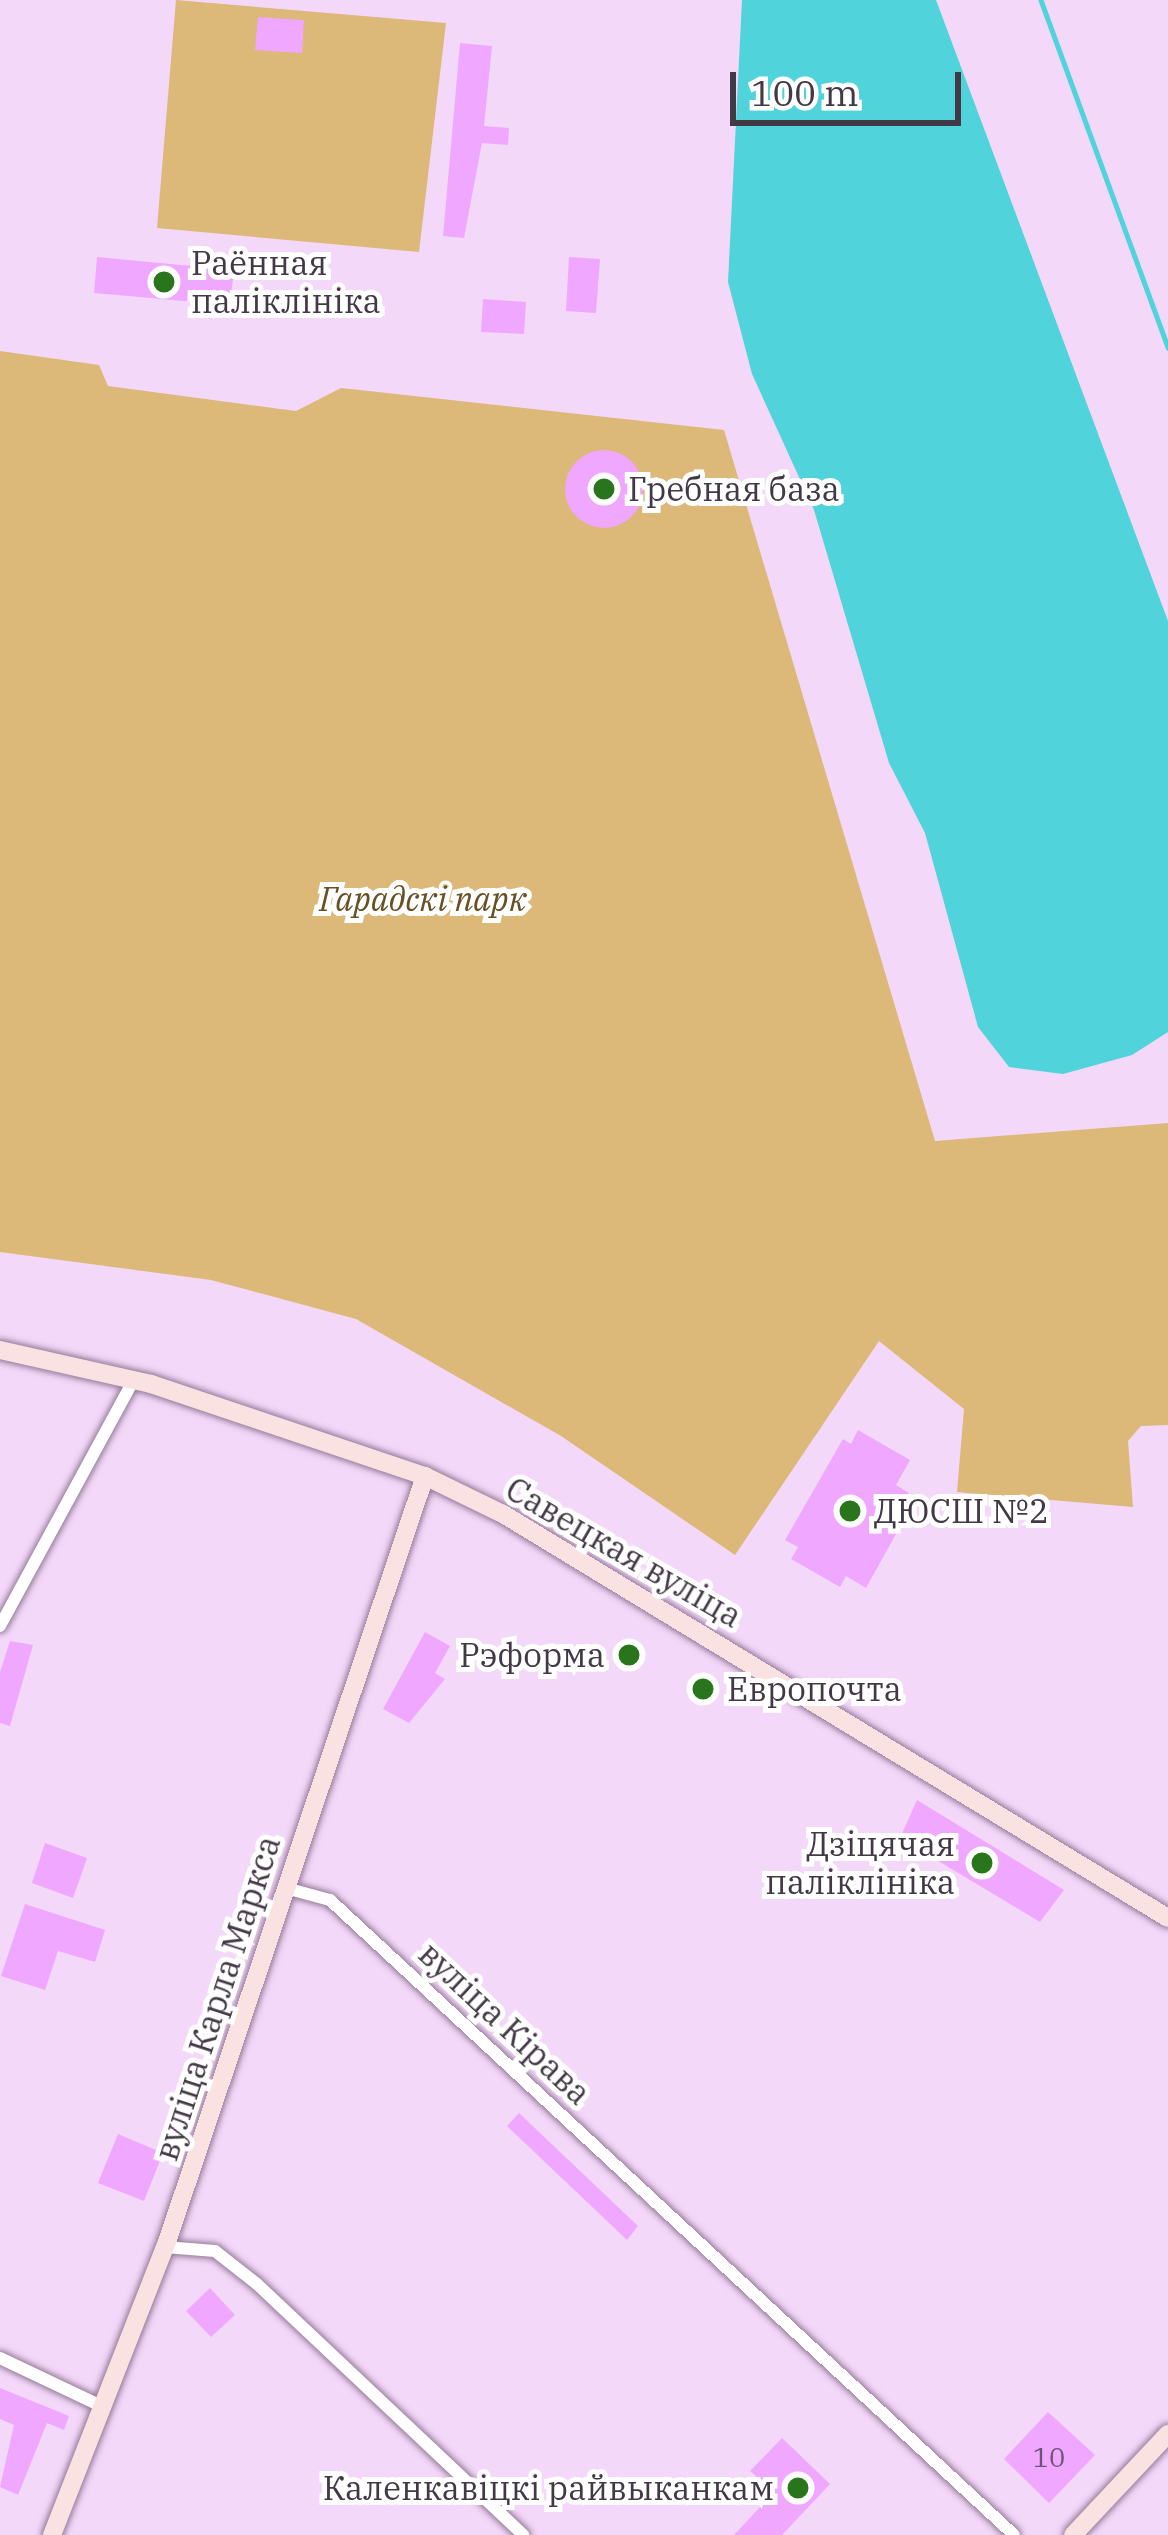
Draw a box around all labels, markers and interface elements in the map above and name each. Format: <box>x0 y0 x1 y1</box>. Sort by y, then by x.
scale bar <box>736 48 967 122</box>
text: 100 m <box>751 69 858 116</box>
place label: Раённая паліклініка <box>191 243 381 321</box>
marker: Раённая паліклініка <box>148 266 180 298</box>
place label: Гребная база <box>628 469 840 509</box>
marker: Гребная база <box>591 476 617 502</box>
park label: Гарадскі парк <box>319 879 527 919</box>
street label: Савецкая вуліца <box>499 1468 749 1636</box>
place label: ДЮСШ №2 <box>874 1491 1049 1531</box>
marker: ДЮСШ №2 <box>837 1498 863 1524</box>
place label: Рэформа <box>459 1635 605 1675</box>
marker: Рэформа <box>616 1642 642 1668</box>
place label: Европочта <box>727 1669 902 1709</box>
marker: Европочта <box>690 1676 716 1702</box>
place label: Дзіцячая паліклініка <box>765 1824 955 1902</box>
street label: вуліца Карла Маркса <box>146 1831 288 2165</box>
marker: Дзіцячая паліклініка <box>966 1847 998 1879</box>
street label: вуліца Кірава <box>411 1933 599 2113</box>
house number: 10 <box>1033 2441 1065 2473</box>
place label: Каленкавіцкі райвыканкам <box>323 2468 774 2508</box>
marker: Каленкавіцкі райвыканкам <box>785 2475 811 2501</box>

